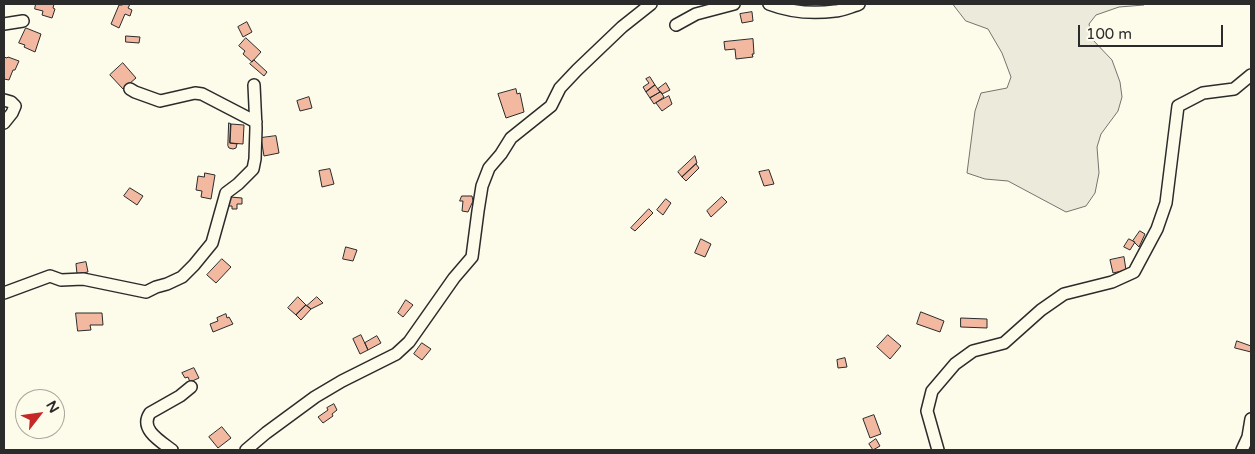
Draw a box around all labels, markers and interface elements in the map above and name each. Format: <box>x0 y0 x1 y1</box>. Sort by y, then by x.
scale bar <box>1080 15 1225 47</box>
text: 100 m <box>1086 25 1132 43</box>
north arrow <box>15 389 65 439</box>
text: N <box>42 398 63 416</box>

